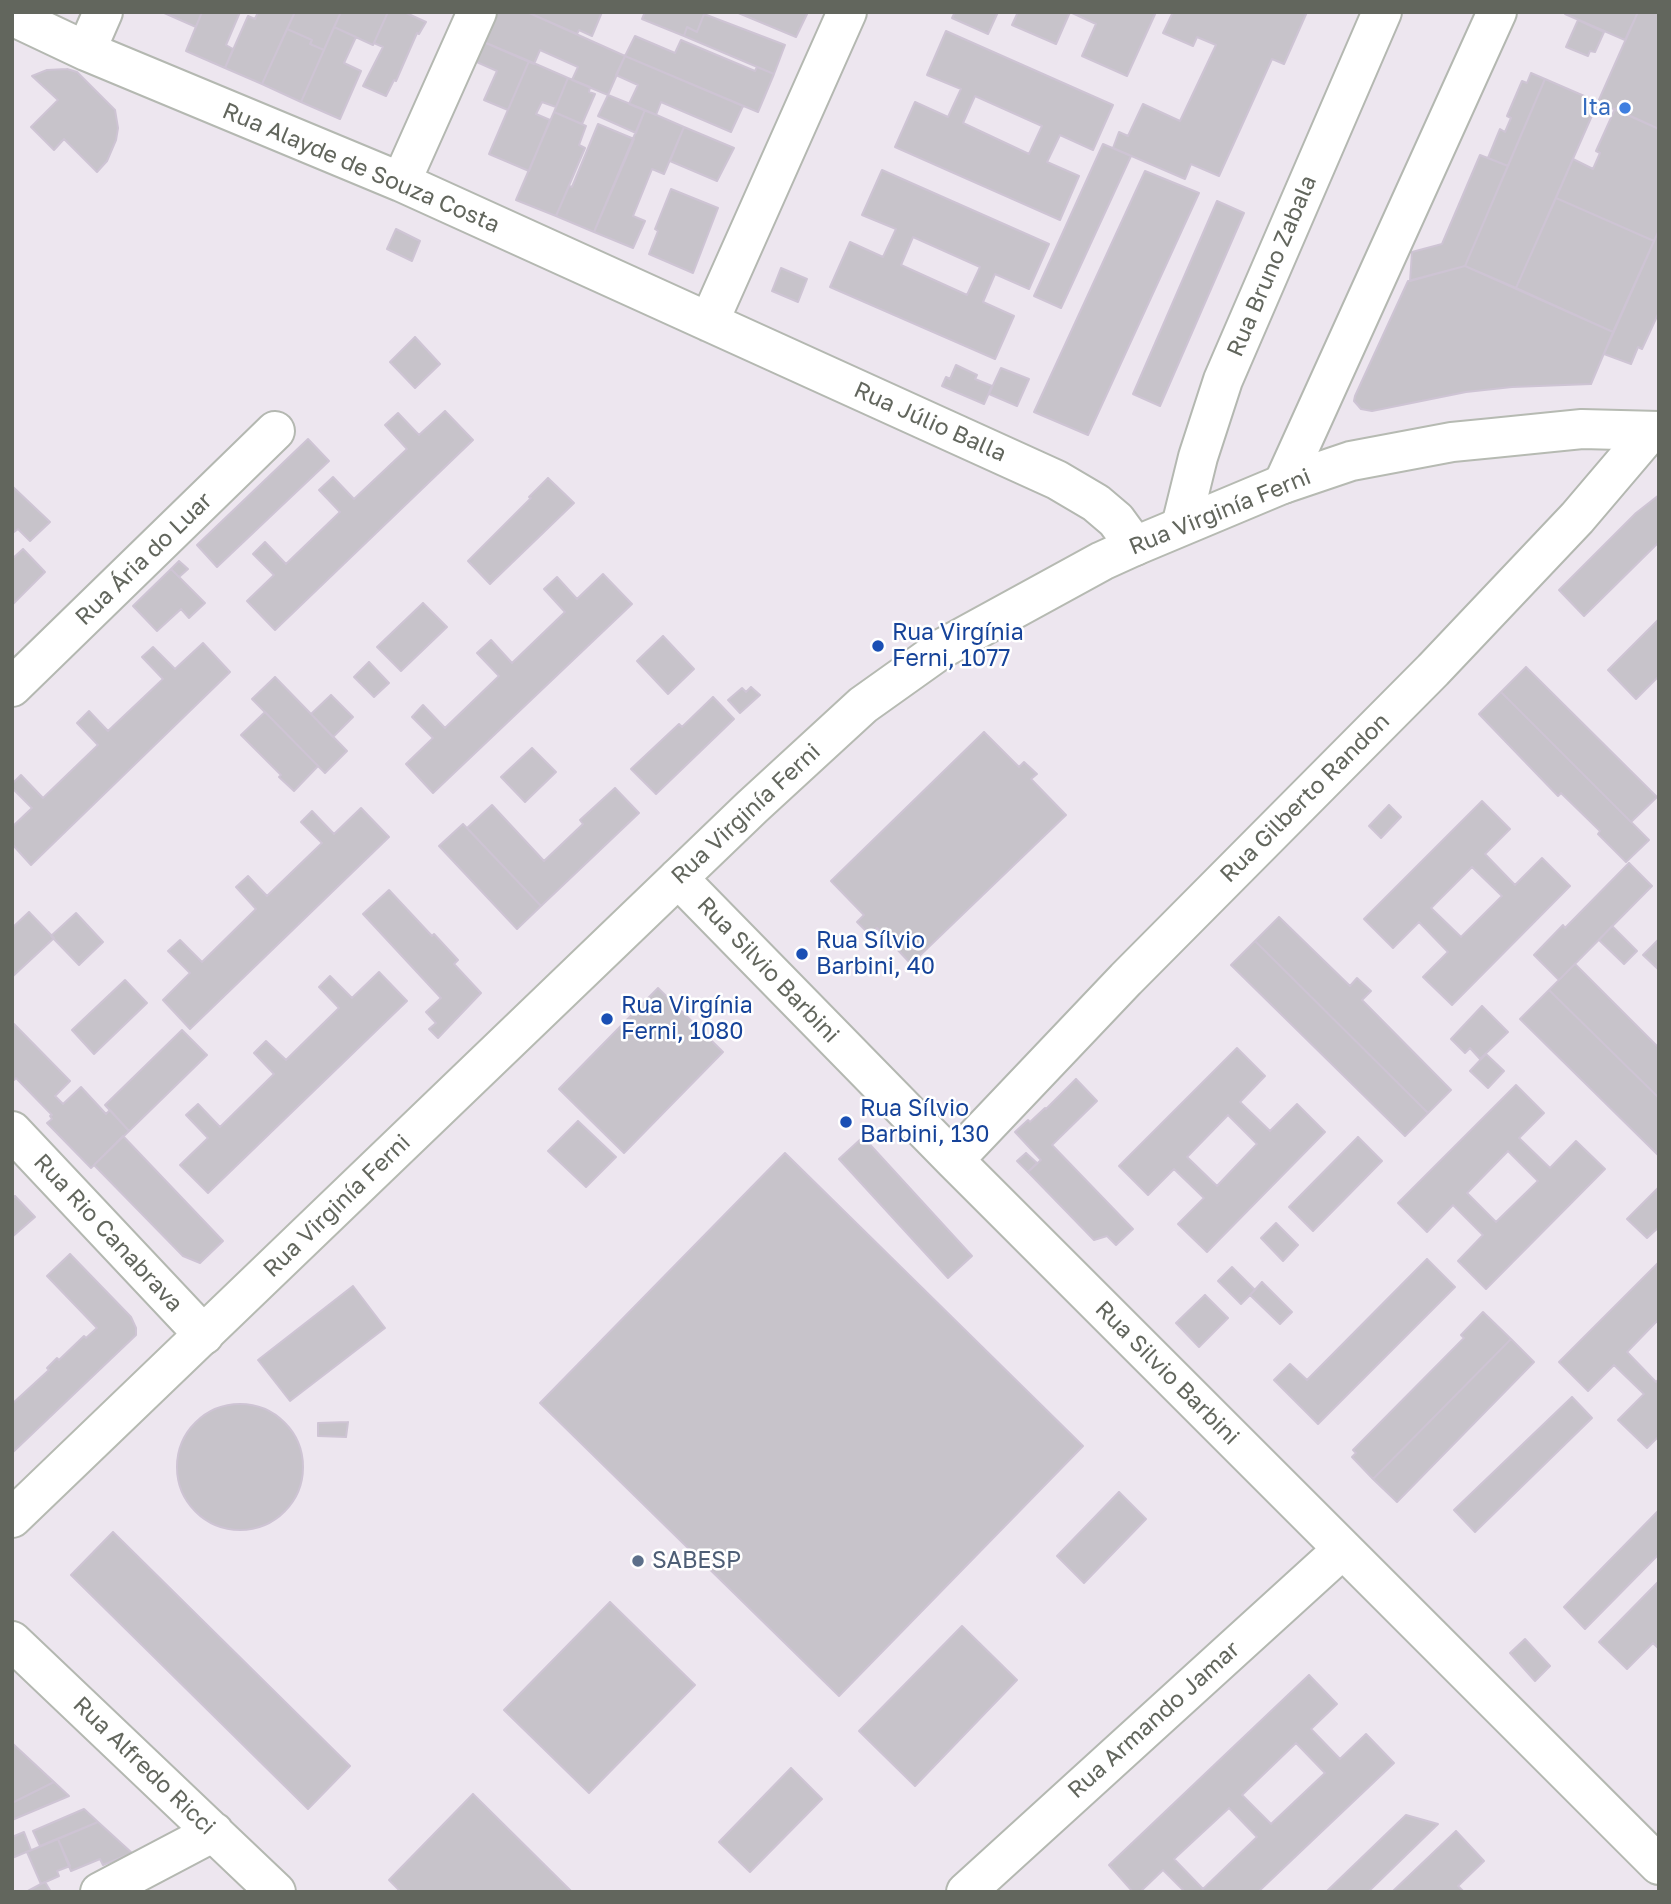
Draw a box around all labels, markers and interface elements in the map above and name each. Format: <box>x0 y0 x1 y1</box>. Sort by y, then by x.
place label: Ita <box>1582 94 1611 122</box>
street label: Rua Alayde de Souza Costa <box>218 97 504 239</box>
marker: Ita <box>1617 100 1633 116</box>
street label: Rua Bruno Zabala <box>1221 171 1323 361</box>
street label: Rua Júlio Balla <box>850 376 1010 468</box>
street label: Rua Virginía Ferni <box>1125 463 1315 561</box>
street label: Rua Ária do Luar <box>70 487 218 631</box>
place label: Rua Virgínia Ferni, 1077 <box>892 619 1024 673</box>
marker: Rua Virgínia Ferni, 1077 <box>870 638 886 654</box>
street label: Rua Gilberto Randon <box>1215 708 1395 888</box>
street label: Rua Virginía Ferni <box>666 738 826 890</box>
street label: Rua Silvio Barbini <box>691 891 845 1049</box>
place label: Rua Sílvio Barbini, 40 <box>816 927 935 981</box>
marker: Rua Sílvio Barbini, 40 <box>794 946 810 962</box>
place label: Rua Virgínia Ferni, 1080 <box>621 992 753 1046</box>
marker: Rua Virgínia Ferni, 1080 <box>599 1011 615 1027</box>
place label: Rua Sílvio Barbini, 130 <box>860 1095 990 1149</box>
marker: Rua Sílvio Barbini, 130 <box>838 1114 854 1130</box>
street label: Rua Virginía Ferni <box>258 1129 416 1283</box>
street label: Rua Rio Canabrava <box>28 1148 188 1318</box>
street label: Rua Silvio Barbini <box>1089 1295 1245 1451</box>
place label: SABESP <box>652 1547 741 1575</box>
marker: SABESP <box>630 1553 646 1569</box>
street label: Rua Armando Jamar <box>1062 1636 1246 1804</box>
street label: Rua Alfredo Ricci <box>67 1691 221 1841</box>

